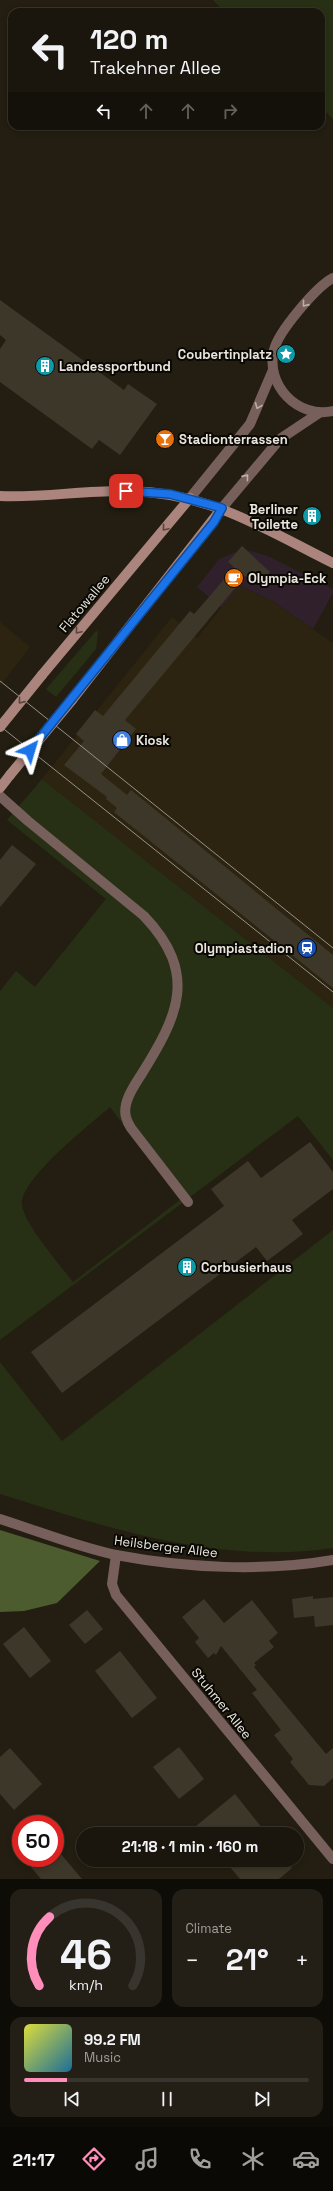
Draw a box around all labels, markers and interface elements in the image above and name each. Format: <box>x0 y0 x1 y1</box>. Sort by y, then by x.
text: 120 m <box>90 21 168 57</box>
icon: left <box>24 24 76 76</box>
text: Trakehner Allee <box>90 56 221 79</box>
icon: left <box>93 100 115 122</box>
icon: ahead <box>135 100 157 122</box>
icon: ahead <box>177 100 199 122</box>
icon: right <box>219 100 241 122</box>
one-way arrow <box>303 300 310 307</box>
place icon: Coubertinplatz <box>275 343 297 365</box>
place label: Coubertinplatz <box>178 346 272 363</box>
building icon: Landessportbund <box>34 355 56 377</box>
place label: Landessportbund <box>59 358 171 375</box>
one-way arrow <box>255 401 263 409</box>
bar icon: Stadionterrassen <box>154 428 176 450</box>
place label: Stadionterrassen <box>179 431 288 448</box>
pin <box>109 474 143 508</box>
one-way arrow <box>242 475 249 482</box>
icon: arrive <box>115 480 137 502</box>
place label: Berliner Toilette <box>249 501 298 533</box>
building icon: Berliner Toilette <box>301 505 323 527</box>
one-way arrow <box>162 523 169 530</box>
cafe icon: Olympia-Eck <box>223 567 245 589</box>
place label: Olympia-Eck <box>248 570 327 587</box>
street label: Flatowallee <box>55 571 114 636</box>
one-way arrow <box>76 626 83 634</box>
one-way arrow <box>18 696 25 703</box>
position arrow <box>9 729 51 771</box>
shop icon: Kiosk <box>111 729 133 751</box>
place label: Kiosk <box>136 732 170 749</box>
station icon: Olympiastadion <box>296 937 318 959</box>
place label: Olympiastadion <box>195 940 293 957</box>
building icon: Corbusierhaus <box>176 1256 198 1278</box>
place label: Corbusierhaus <box>201 1259 292 1276</box>
street label: Heilsberger Allee <box>113 1532 219 1561</box>
street label: Stuhmer Allee <box>188 1664 256 1742</box>
speed limit sign: 50 <box>12 1815 64 1867</box>
text: 21:18 · 1 min · 160 m <box>122 1837 258 1856</box>
text: Climate <box>186 1920 232 1937</box>
text: 46 <box>60 1928 112 1981</box>
text: 21° <box>226 1940 269 1979</box>
text: − <box>186 1946 199 1974</box>
text: + <box>295 1946 309 1974</box>
text: km/h <box>69 1976 103 1994</box>
text: 99.2 FM <box>84 2030 141 2049</box>
text: Music <box>84 2049 121 2066</box>
icon: previous <box>61 2088 83 2110</box>
icon: pause <box>156 2088 178 2110</box>
icon: next <box>251 2088 273 2110</box>
icon: directions <box>80 2145 108 2173</box>
icon: music <box>133 2145 161 2173</box>
icon: phone <box>186 2145 214 2173</box>
icon: climate <box>239 2145 267 2173</box>
icon: car <box>292 2145 320 2173</box>
text: 21:17 <box>13 2148 55 2171</box>

